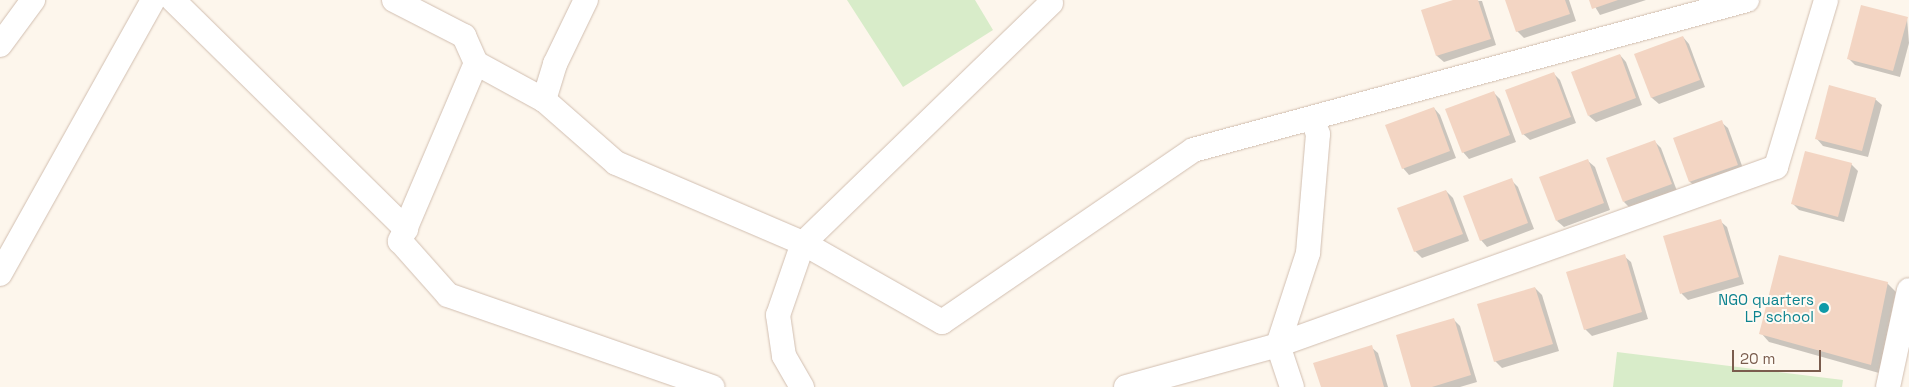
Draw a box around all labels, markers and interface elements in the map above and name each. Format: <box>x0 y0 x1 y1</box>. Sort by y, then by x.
place label: NGO quarters LP school <box>1718 290 1814 325</box>
marker: NGO quarters LP school <box>1818 302 1830 314</box>
scale bar <box>1734 340 1823 372</box>
text: 20 m <box>1740 349 1775 368</box>

